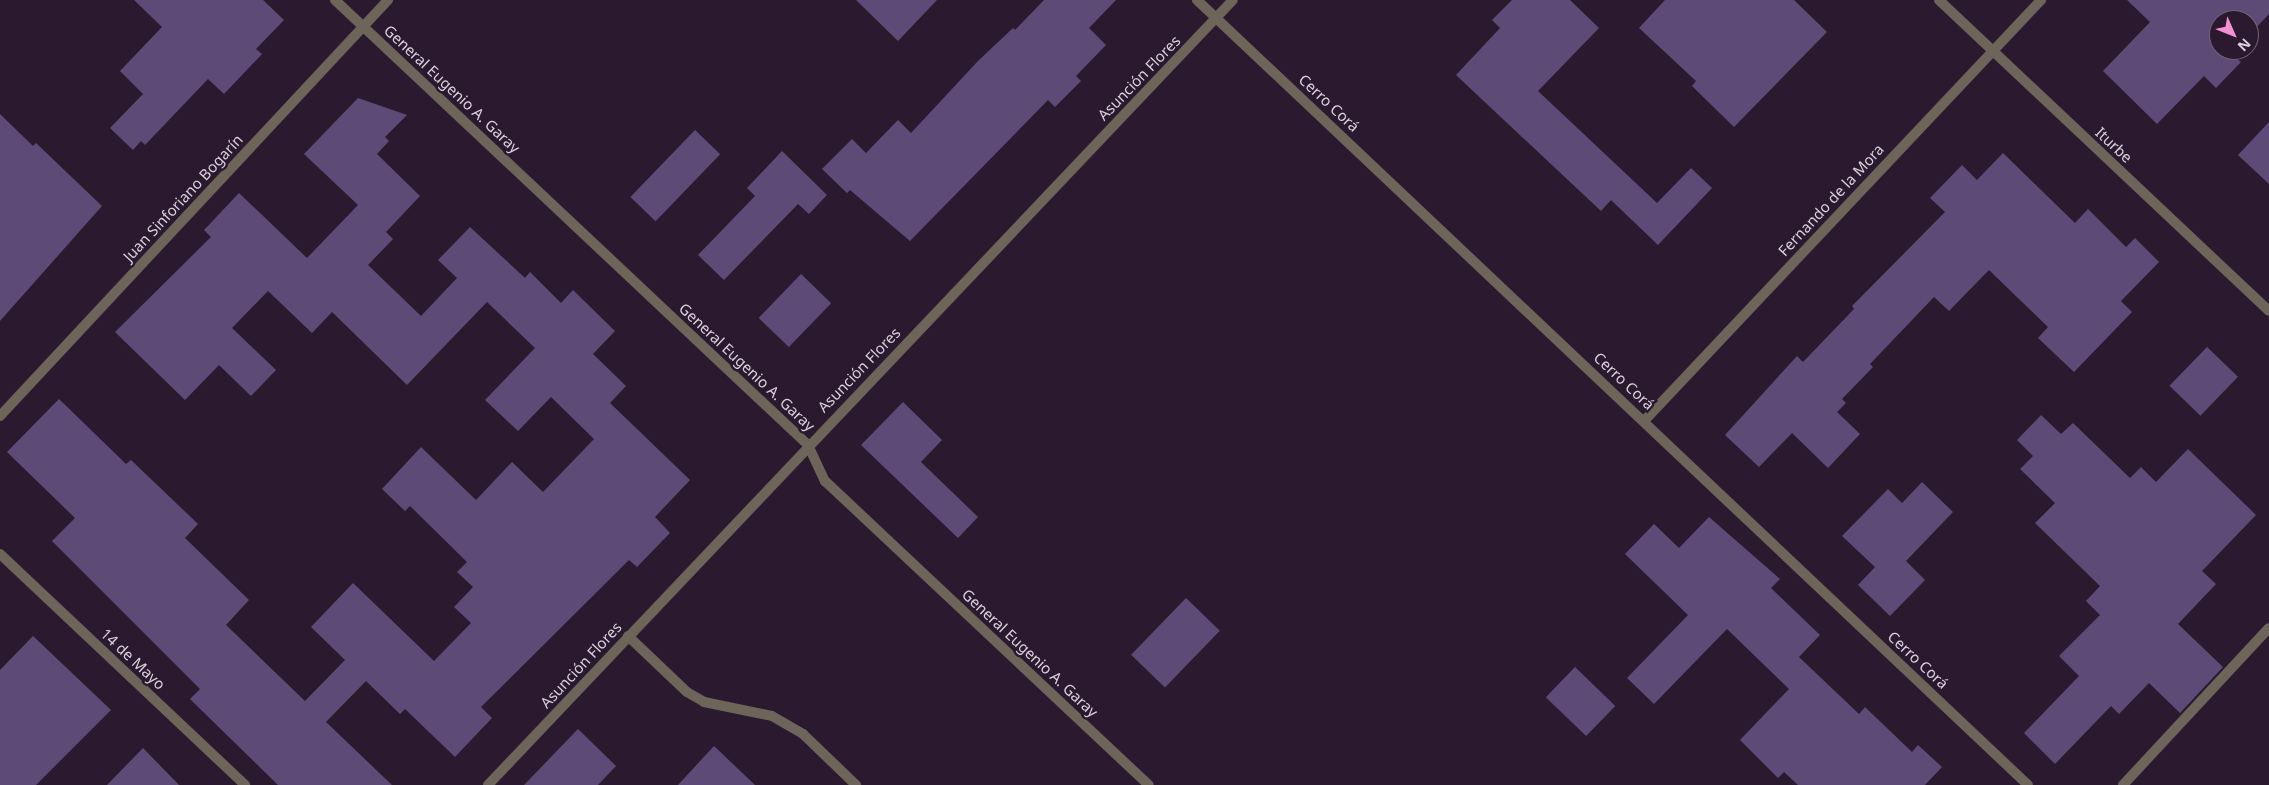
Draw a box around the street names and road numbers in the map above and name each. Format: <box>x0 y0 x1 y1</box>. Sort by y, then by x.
street label: General Eugenio A. Garay <box>380 21 524 157</box>
street label: Asunción Flores <box>1094 32 1184 124</box>
street label: Cerro Corá <box>1295 71 1363 135</box>
street label: Iturbe <box>2092 124 2136 166</box>
street label: Juan Sinforiano Bogarín <box>119 131 247 265</box>
street label: Fernando de la Mora <box>1775 140 1887 260</box>
street label: General Eugenio A. Garay <box>675 299 819 435</box>
street label: Asunción Flores <box>814 324 904 416</box>
street label: Cerro Corá <box>1590 349 1658 413</box>
street label: General Eugenio A. Garay <box>958 585 1102 721</box>
street label: Asunción Flores <box>537 618 625 712</box>
street label: 14 de Mayo <box>97 625 169 693</box>
street label: Cerro Corá <box>1884 628 1952 692</box>

